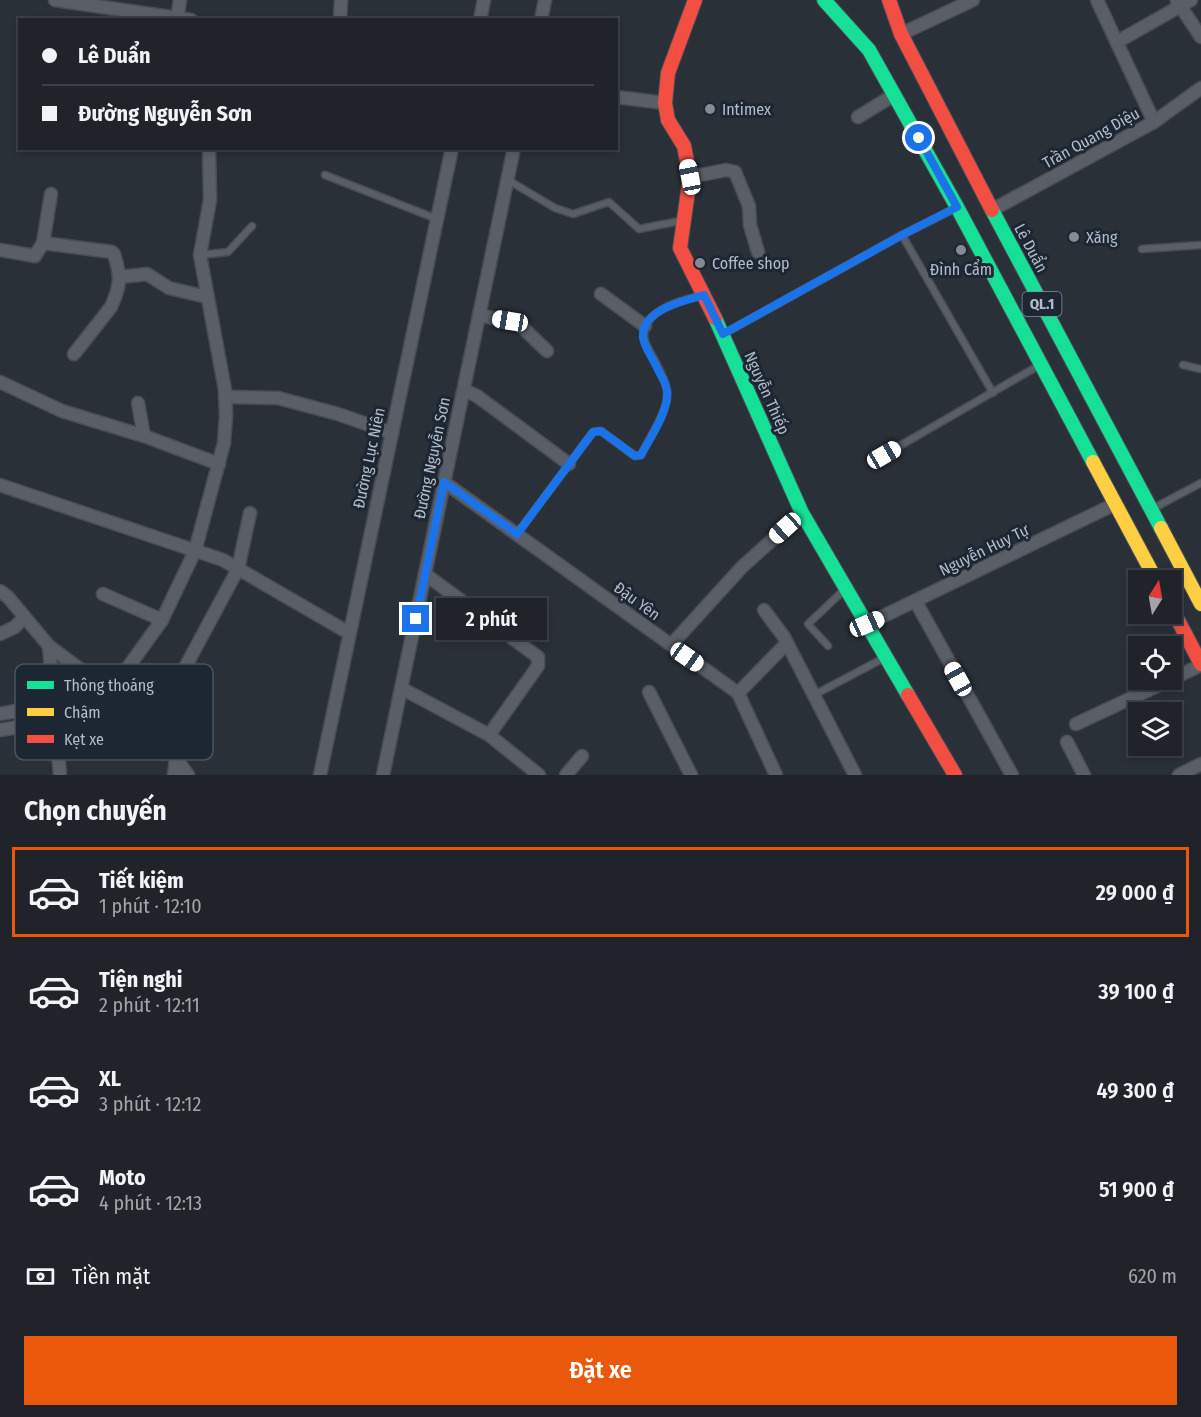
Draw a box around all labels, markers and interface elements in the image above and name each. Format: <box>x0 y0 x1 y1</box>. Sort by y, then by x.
text: Lê Duẩn <box>78 42 151 69</box>
text: Đường Nguyễn Sơn <box>78 100 252 127</box>
place label: Intimex <box>722 100 771 119</box>
marker: Intimex <box>703 102 717 116</box>
street label: Trần Quang Diệu <box>1039 103 1143 172</box>
route start <box>905 124 932 151</box>
car <box>678 158 702 196</box>
street label: Lê Duẩn <box>1010 220 1053 276</box>
place label: Xăng <box>1086 228 1118 247</box>
marker: Xăng <box>1067 230 1081 244</box>
marker: Đình Cẩm <box>954 243 968 257</box>
place label: Coffee shop <box>712 254 790 273</box>
marker: Coffee shop <box>693 256 707 270</box>
place label: Đình Cẩm <box>930 259 992 279</box>
road number: QL.1 <box>1022 292 1062 316</box>
car <box>491 309 529 333</box>
street label: Nguyễn Thiếp <box>740 348 795 437</box>
street label: Đường Nguyễn Sơn <box>410 395 454 521</box>
street label: Đường Lục Niên <box>349 406 389 510</box>
car <box>864 438 904 472</box>
car <box>766 509 804 547</box>
street label: Nguyễn Huy Tự <box>936 520 1032 580</box>
north arrow <box>1128 570 1182 624</box>
map controls <box>1128 570 1182 756</box>
street label: Đậu Yên <box>610 578 664 624</box>
callout: 2 phút <box>437 598 548 640</box>
route end <box>402 605 429 632</box>
text: 2 phút <box>465 607 518 631</box>
car <box>847 608 887 640</box>
button: locate <box>1128 636 1182 690</box>
car <box>667 639 707 675</box>
car <box>941 659 975 699</box>
legend <box>15 664 213 760</box>
text: Thông thoáng <box>64 676 154 695</box>
button: layers <box>1128 702 1182 756</box>
text: Chậm <box>64 703 101 722</box>
text: Kẹt xe <box>64 730 104 749</box>
text: Chọn chuyến <box>24 795 167 827</box>
icon: car <box>27 865 81 919</box>
text: Tiết kiệm <box>99 867 184 894</box>
text: 29 000 ₫ <box>1096 879 1174 906</box>
text: 1 phút · 12:10 <box>99 894 202 918</box>
icon: car <box>27 964 81 1018</box>
text: Tiện nghi <box>99 966 182 993</box>
text: 39 100 ₫ <box>1098 978 1174 1005</box>
text: 2 phút · 12:11 <box>99 993 200 1017</box>
icon: car <box>27 1063 81 1117</box>
text: XL <box>99 1065 121 1092</box>
text: 49 300 ₫ <box>1097 1077 1174 1104</box>
text: 3 phút · 12:12 <box>99 1092 201 1116</box>
icon: car <box>27 1162 81 1216</box>
text: Moto <box>99 1164 146 1191</box>
text: 51 900 ₫ <box>1099 1176 1174 1203</box>
text: 4 phút · 12:13 <box>99 1191 202 1215</box>
icon: cash <box>24 1260 57 1293</box>
text: Tiền mặt <box>72 1263 150 1290</box>
text: 620 m <box>1128 1264 1177 1288</box>
button: Đặt xe <box>24 1336 1177 1405</box>

